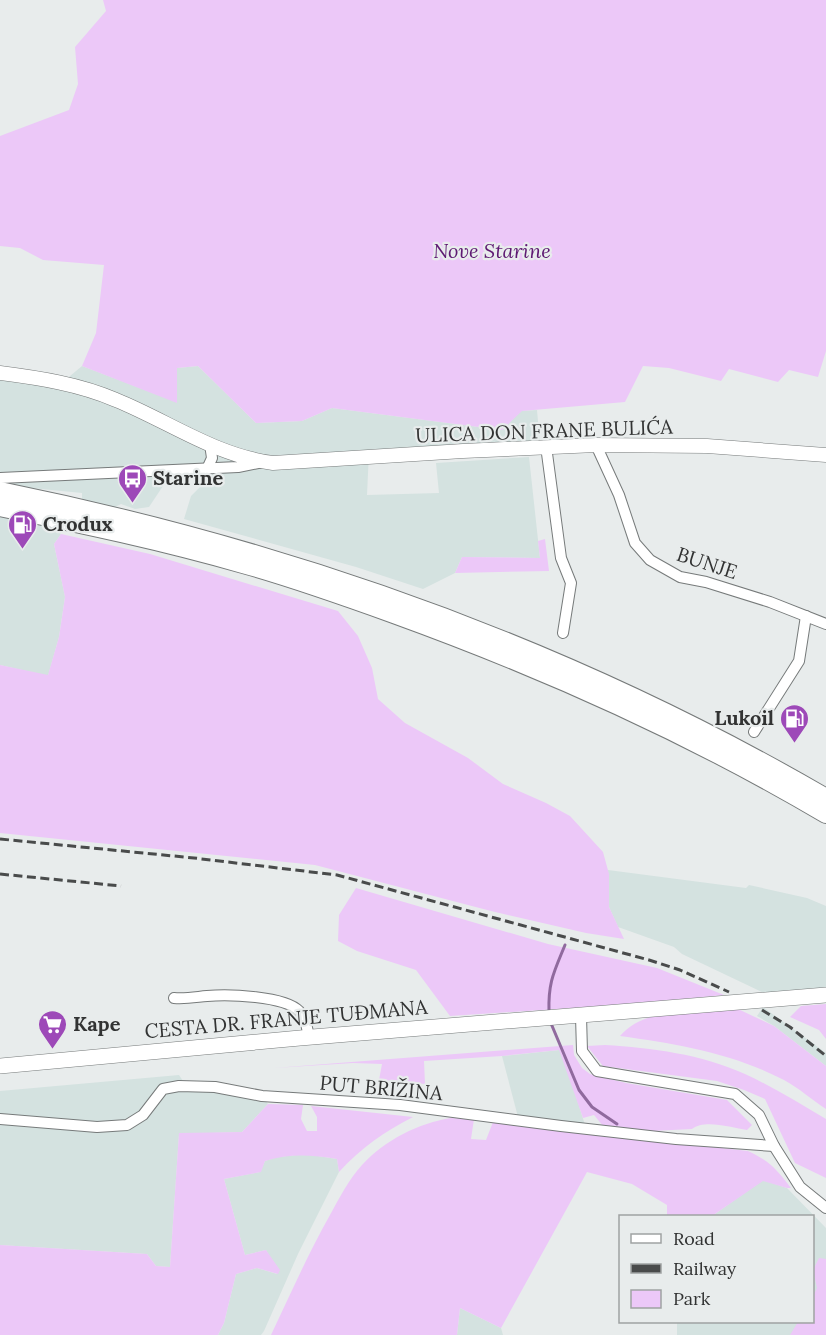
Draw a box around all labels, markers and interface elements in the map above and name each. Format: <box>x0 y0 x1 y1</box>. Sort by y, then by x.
park label: Nove Starine <box>433 238 551 263</box>
street label: ULICA DON FRANE BULIĆA <box>415 413 674 447</box>
bus stop icon: Starine <box>116 462 148 504</box>
place label: Starine <box>153 465 223 490</box>
fuel station icon: Crodux <box>6 508 38 550</box>
place label: Crodux <box>43 511 113 536</box>
street label: BUNJE <box>674 541 741 584</box>
fuel station icon: Lukoil <box>779 702 811 744</box>
place label: Lukoil <box>714 705 774 730</box>
street label: CESTA DR. FRANJE TUĐMANA <box>143 994 429 1043</box>
supermarket icon: Kape <box>36 1008 68 1050</box>
place label: Kape <box>73 1011 121 1036</box>
street label: PUT BRIŽINA <box>318 1070 444 1105</box>
legend <box>619 1215 814 1323</box>
text: Road <box>673 1227 715 1250</box>
text: Railway <box>673 1257 737 1280</box>
text: Park <box>673 1287 711 1310</box>

